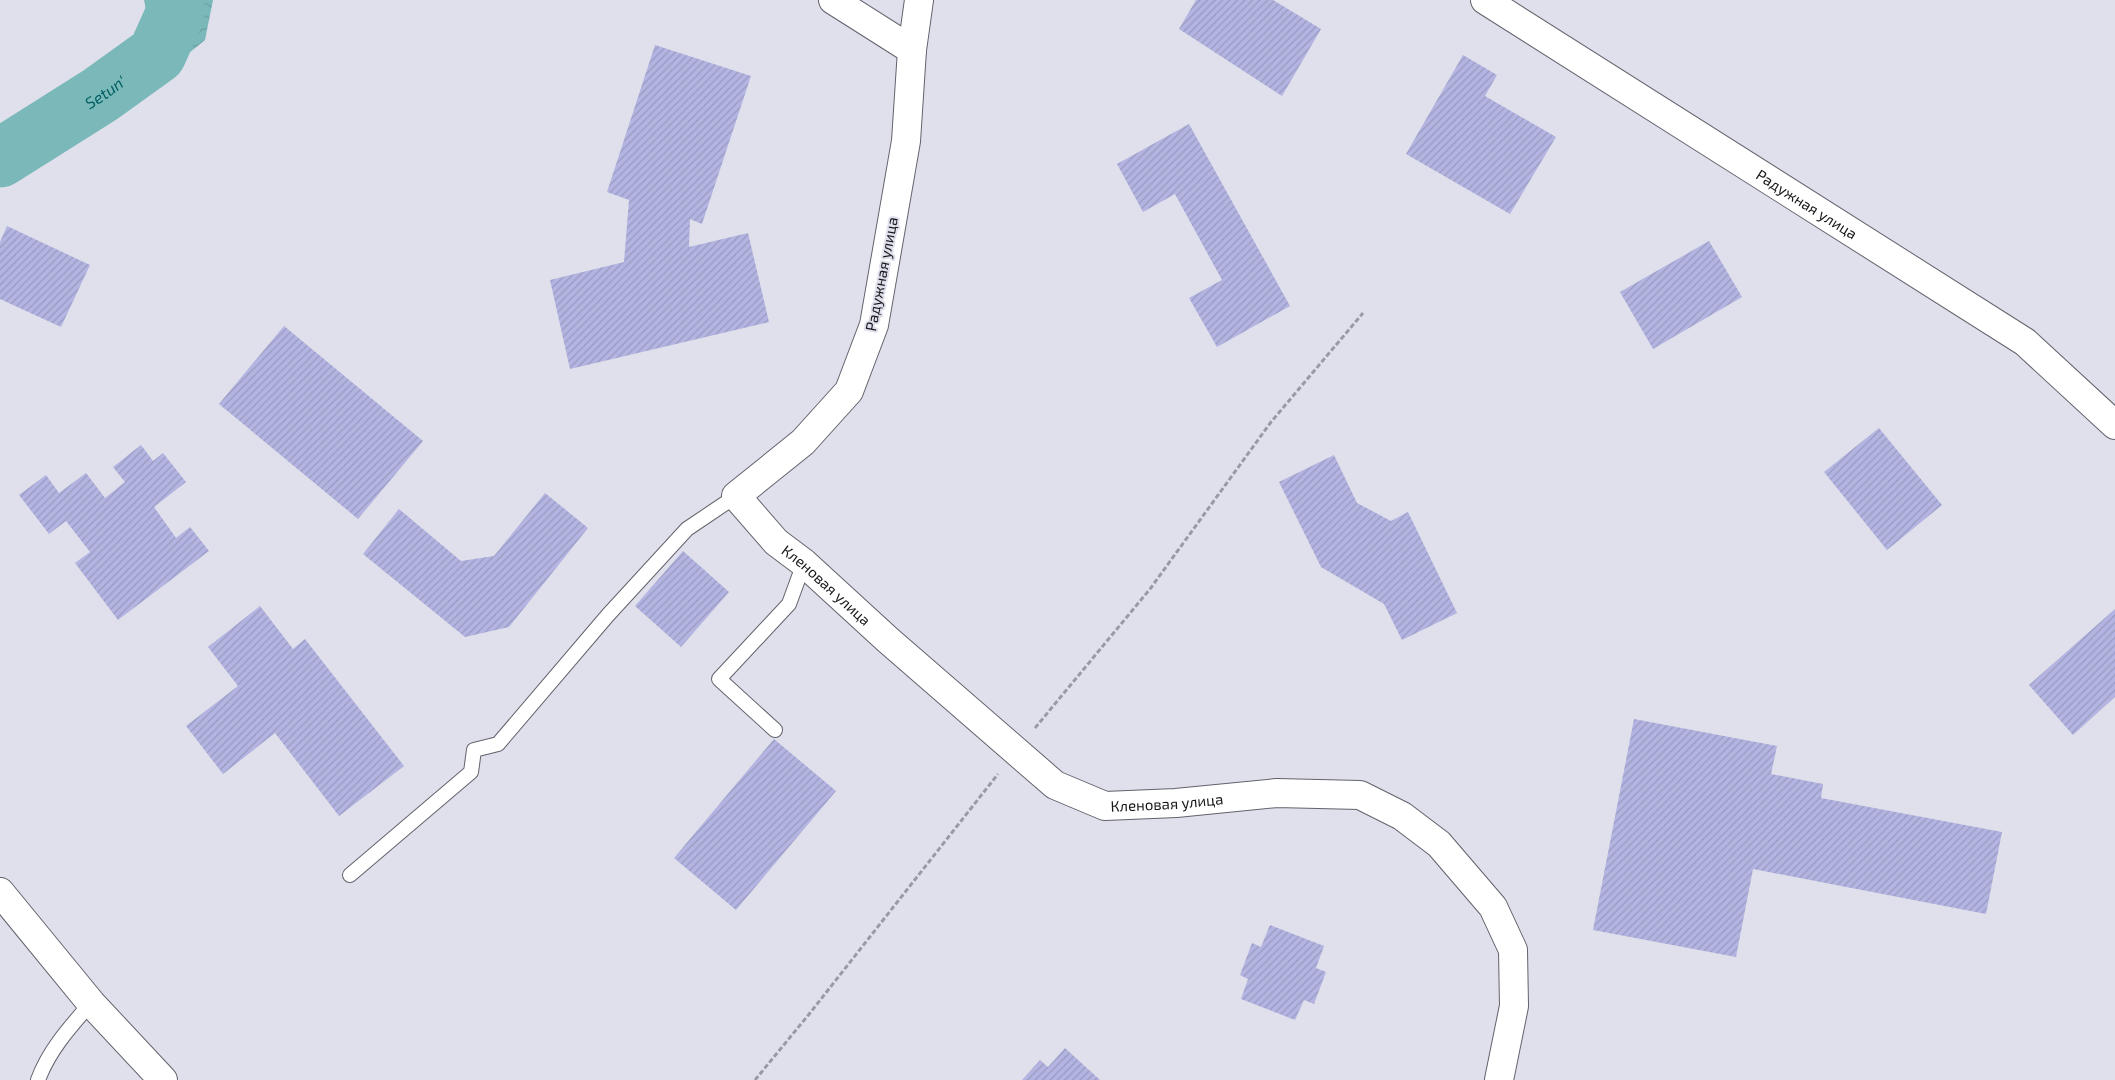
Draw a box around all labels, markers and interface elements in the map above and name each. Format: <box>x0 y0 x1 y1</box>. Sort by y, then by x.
water label: Setun' <box>81 70 129 112</box>
street label: Радужная улица <box>1753 165 1861 243</box>
street label: Радужная улица <box>861 215 902 333</box>
street label: Кленовая улица <box>778 541 875 629</box>
street label: Кленовая улица <box>1110 789 1224 815</box>

